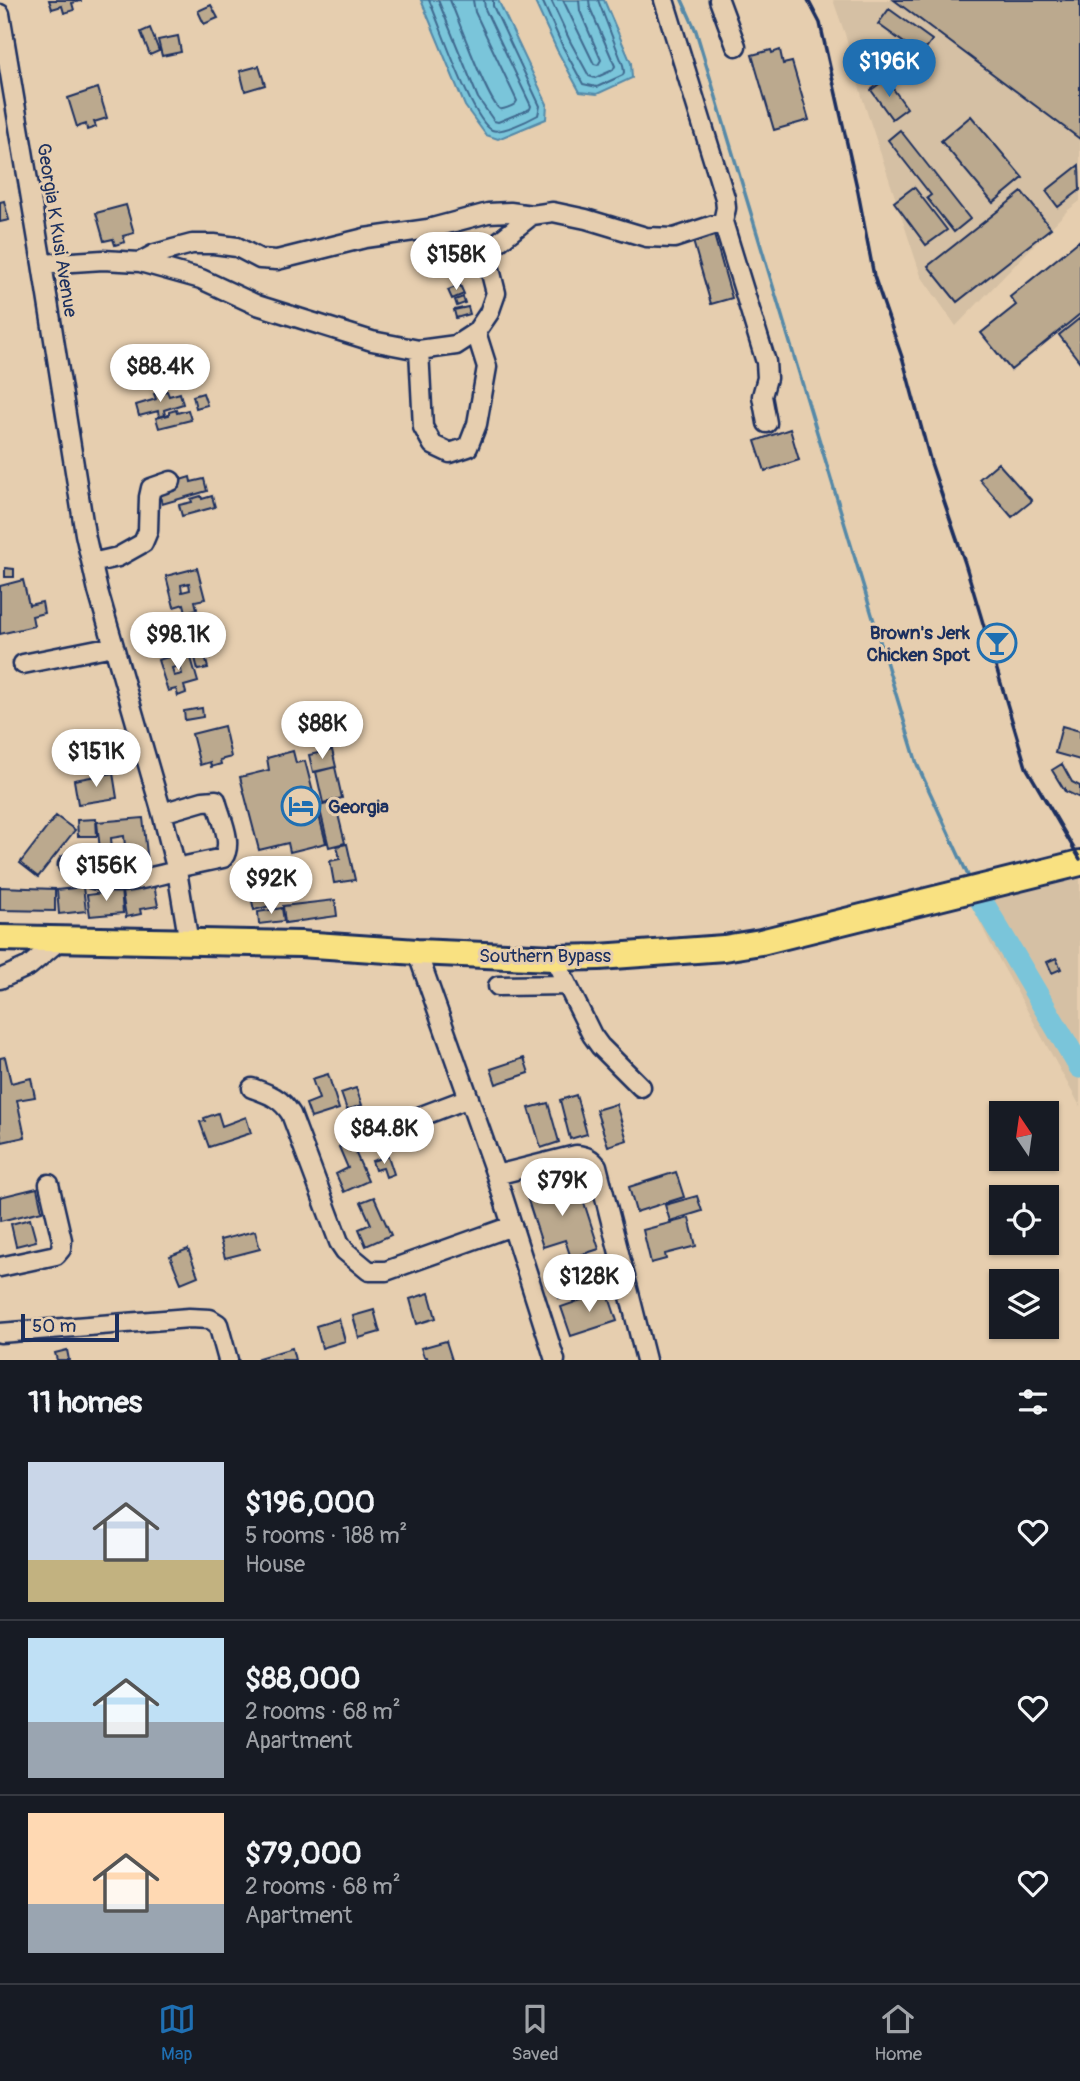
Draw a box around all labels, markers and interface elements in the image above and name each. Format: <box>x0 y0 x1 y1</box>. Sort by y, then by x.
pin: $196K <box>840 40 938 99</box>
text: $196K <box>859 47 919 76</box>
street label: Georgia K Kusi Avenue <box>31 141 83 319</box>
pin: $158K <box>407 232 505 292</box>
text: $158K <box>426 240 486 269</box>
pin: $88.4K <box>103 344 217 404</box>
text: $88.4K <box>126 352 194 381</box>
pin: $98.1K <box>121 612 235 672</box>
text: $98.1K <box>146 620 210 649</box>
place label: Brown's Jerk Chicken Spot <box>866 621 971 667</box>
bar icon: Brown's Jerk Chicken Spot <box>976 622 1018 664</box>
pin: $88K <box>281 702 363 761</box>
text: $88K <box>297 709 347 738</box>
pin: $151K <box>47 730 145 789</box>
text: $151K <box>68 737 124 766</box>
hotel icon: Georgia <box>280 785 322 827</box>
place label: Georgia <box>328 795 389 819</box>
pin: $156K <box>57 844 155 903</box>
text: $156K <box>75 851 137 880</box>
pin: $92K <box>230 856 312 916</box>
text: $92K <box>245 864 297 893</box>
street label: Southern Bypass <box>479 944 612 968</box>
north arrow <box>989 1101 1059 1171</box>
map controls <box>989 1101 1059 1339</box>
pin: $84.8K <box>327 1106 441 1166</box>
text: $84.8K <box>350 1114 418 1143</box>
pin: $79K <box>521 1158 603 1218</box>
text: $79K <box>537 1166 587 1195</box>
button: locate <box>989 1185 1059 1255</box>
pin: $128K <box>540 1254 638 1314</box>
text: $128K <box>559 1262 619 1291</box>
button: layers <box>989 1269 1059 1339</box>
scale bar <box>21 1311 119 1343</box>
text: 50 m <box>32 1314 76 1338</box>
icon: filters <box>1014 1383 1052 1421</box>
text: 11 homes <box>28 1384 142 1421</box>
text: $196,000 <box>245 1484 375 1521</box>
icon: home <box>84 1490 168 1574</box>
icon: heart <box>1014 1513 1052 1551</box>
text: 5 rooms · 188 m² <box>245 1521 407 1550</box>
text: House <box>245 1550 305 1579</box>
text: $88,000 <box>245 1660 361 1697</box>
icon: home <box>84 1666 168 1750</box>
icon: heart <box>1014 1689 1052 1727</box>
text: 2 rooms · 68 m² <box>245 1697 401 1726</box>
text: Apartment <box>245 1726 352 1755</box>
text: $79,000 <box>245 1835 362 1872</box>
icon: home <box>84 1841 168 1925</box>
icon: heart <box>1014 1864 1052 1902</box>
text: 2 rooms · 68 m² <box>245 1872 401 1901</box>
text: Apartment <box>245 1901 352 1930</box>
tab: Map <box>158 2000 196 2066</box>
tab: Saved <box>511 2000 559 2066</box>
tab: Home <box>874 2000 922 2066</box>

